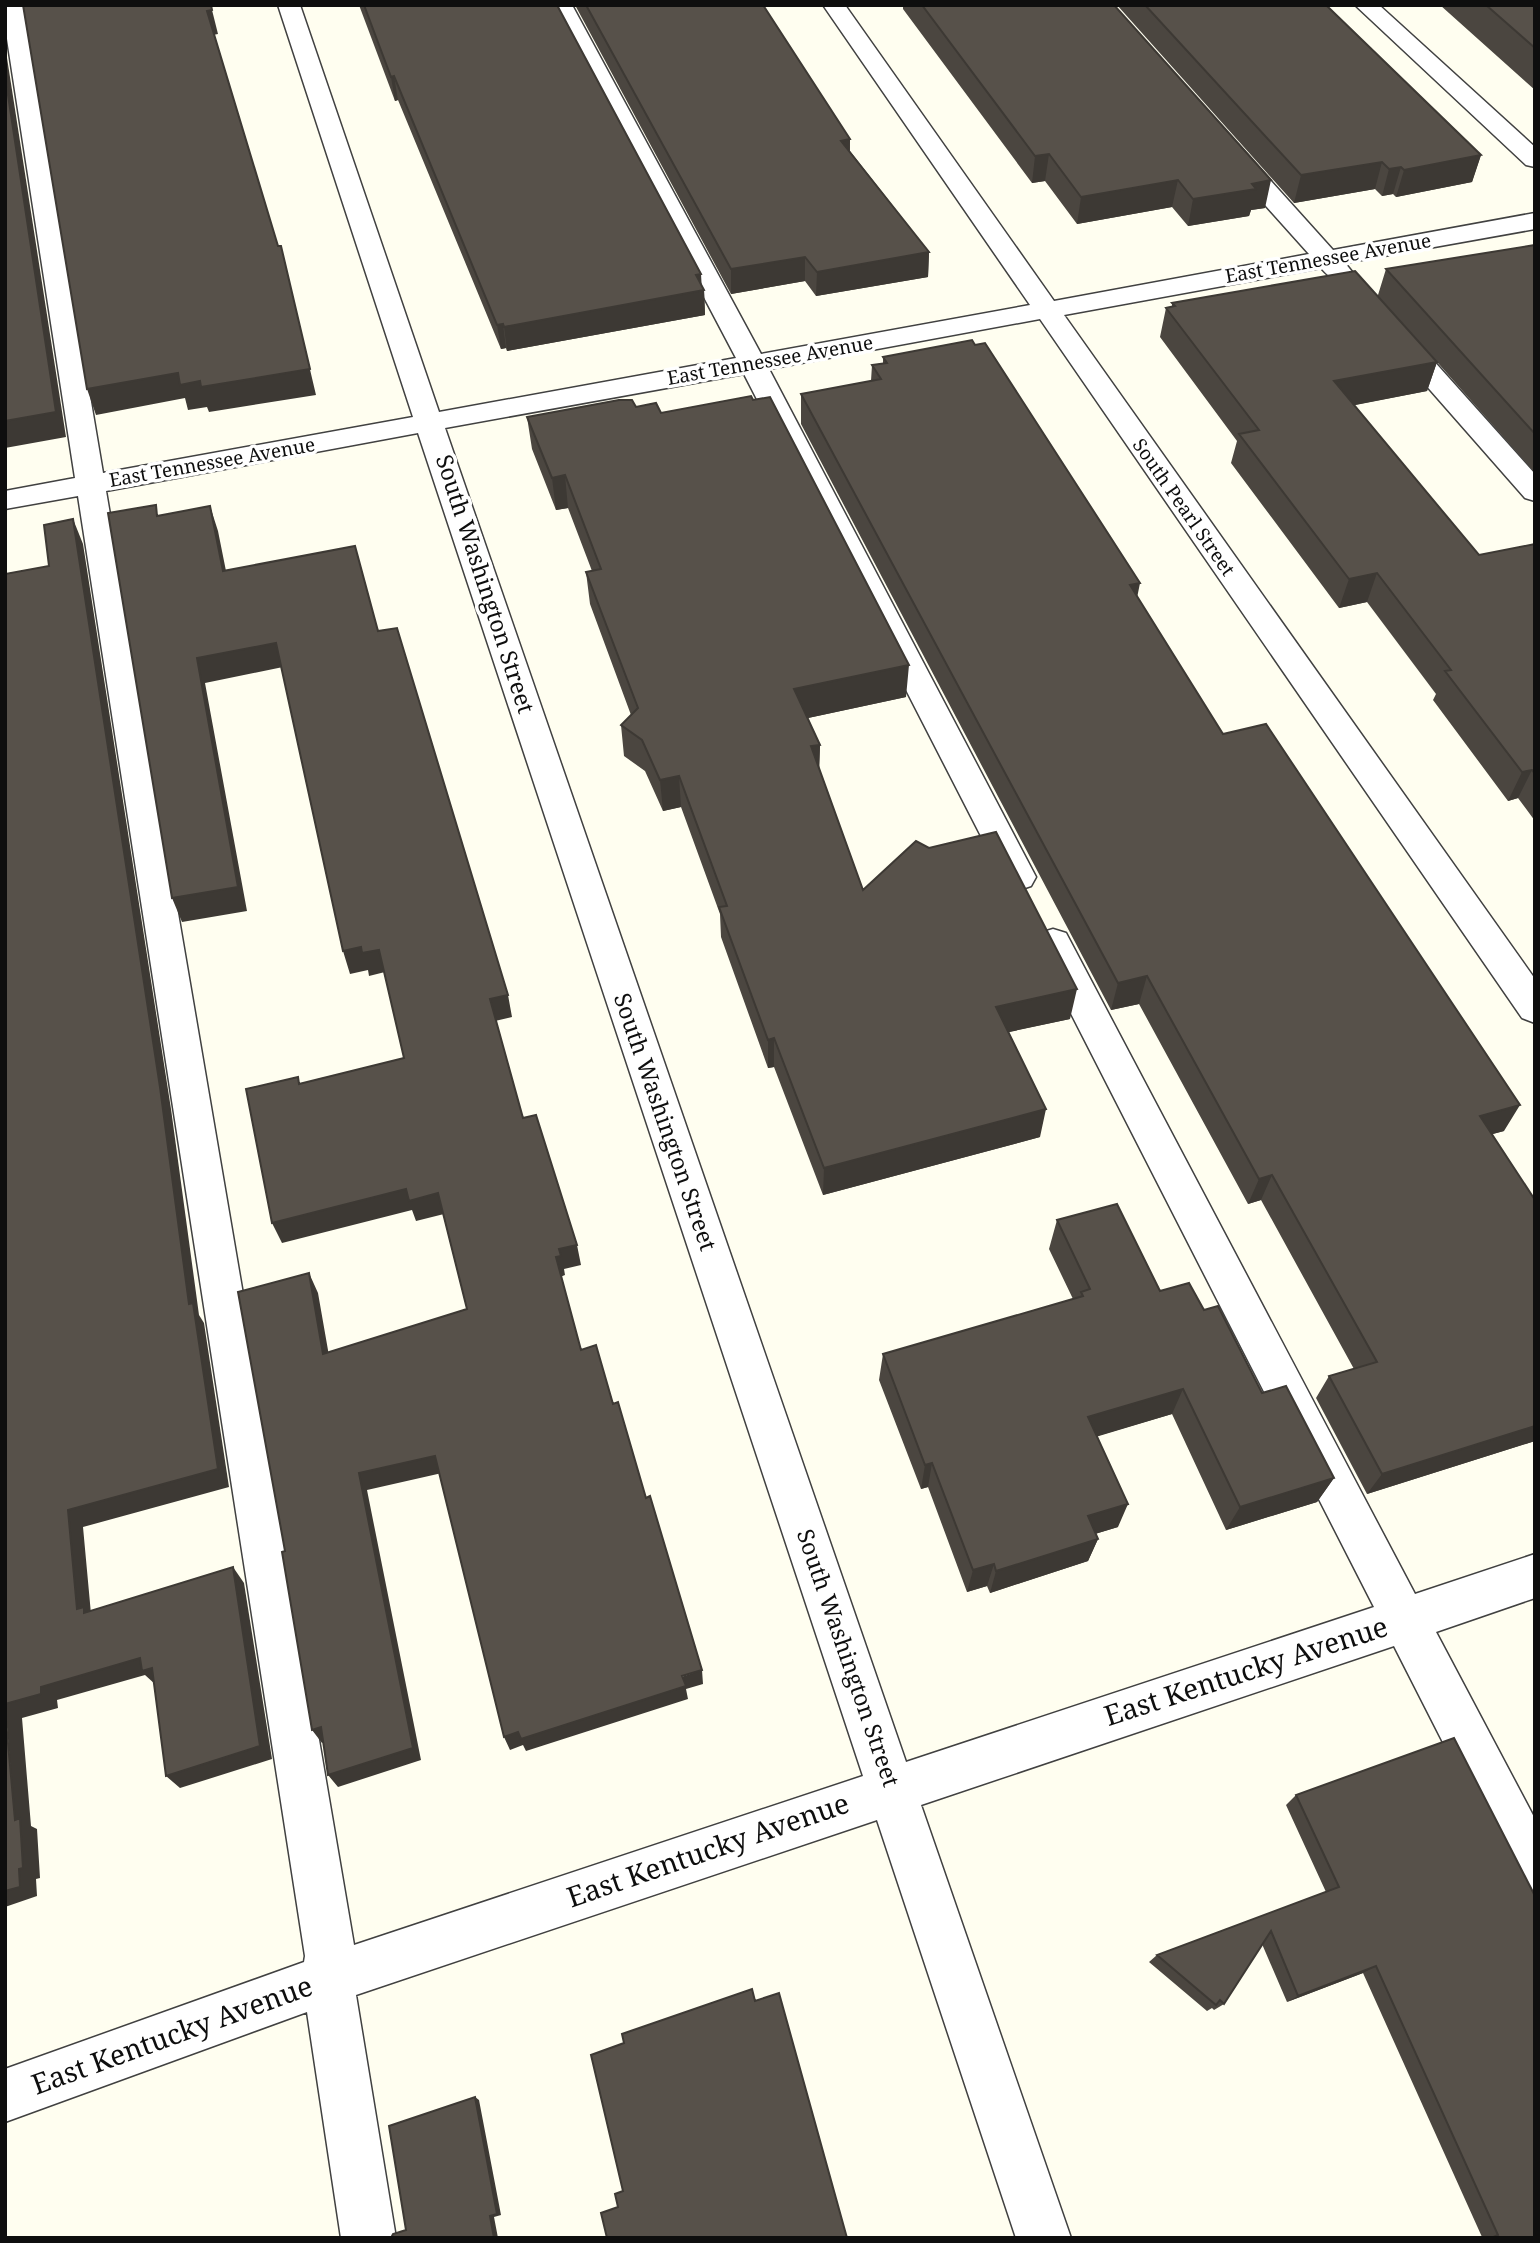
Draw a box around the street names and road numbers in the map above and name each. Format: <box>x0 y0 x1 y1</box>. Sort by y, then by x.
street label: East Tennessee Avenue <box>1223 227 1433 289</box>
street label: East Tennessee Avenue <box>665 329 875 391</box>
street label: East Tennessee Avenue <box>107 431 317 493</box>
street label: South Pearl Street <box>1127 433 1241 581</box>
street label: South Washington Street <box>429 450 543 717</box>
street label: South Washington Street <box>607 989 725 1255</box>
street label: South Washington Street <box>790 1525 908 1791</box>
street label: East Kentucky Avenue <box>1099 1606 1392 1734</box>
street label: East Kentucky Avenue <box>562 1783 854 1915</box>
street label: East Kentucky Avenue <box>26 1966 317 2103</box>

